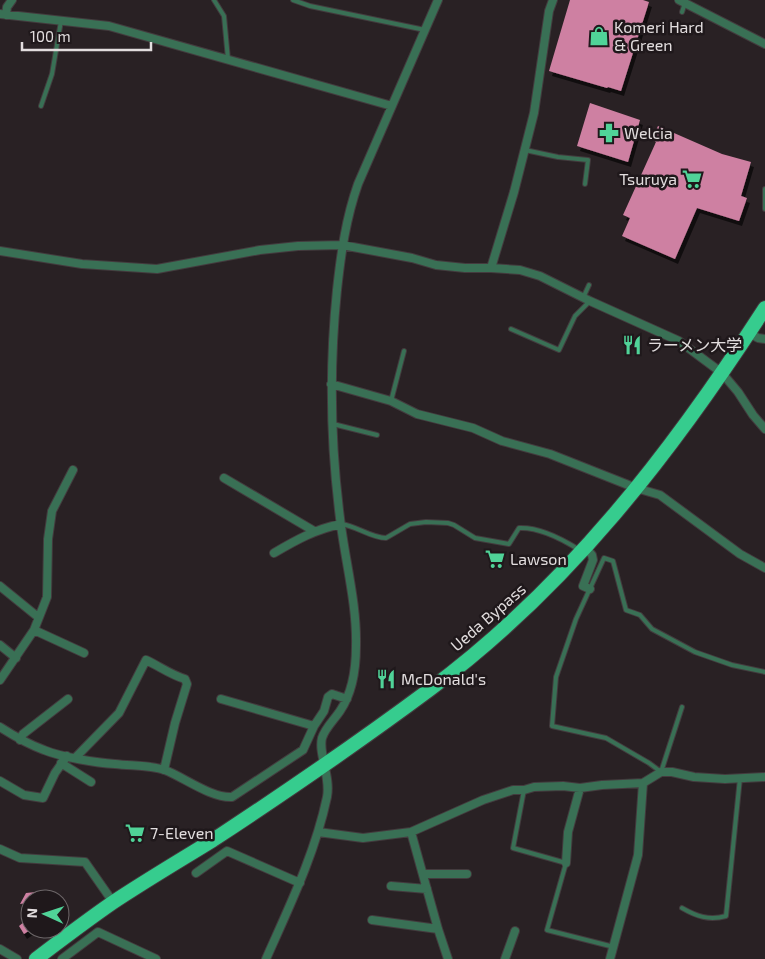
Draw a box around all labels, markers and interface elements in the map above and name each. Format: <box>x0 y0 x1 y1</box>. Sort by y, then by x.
place label: Komeri Hard & Green <box>614 17 704 54</box>
scale bar <box>22 20 151 52</box>
shop icon: Komeri Hard & Green <box>588 25 610 47</box>
text: 100 m <box>30 27 71 45</box>
pharmacy icon: Welcia <box>598 122 620 144</box>
place label: Welcia <box>624 123 673 142</box>
supermarket icon: Tsuruya <box>681 168 703 190</box>
place label: Tsuruya <box>619 169 677 188</box>
restaurant icon: ラーメン大学 <box>621 334 643 356</box>
place label: ラーメン大学 <box>647 335 742 354</box>
supermarket icon: Lawson <box>484 548 506 570</box>
place label: Lawson <box>510 549 567 568</box>
street label: Ueda Bypass <box>446 579 529 654</box>
restaurant icon: McDonald's <box>375 668 397 690</box>
place label: McDonald's <box>401 669 486 688</box>
supermarket icon: 7-Eleven <box>124 822 146 844</box>
place label: 7-Eleven <box>150 823 214 842</box>
north arrow <box>20 889 70 939</box>
text: N <box>23 908 40 919</box>

